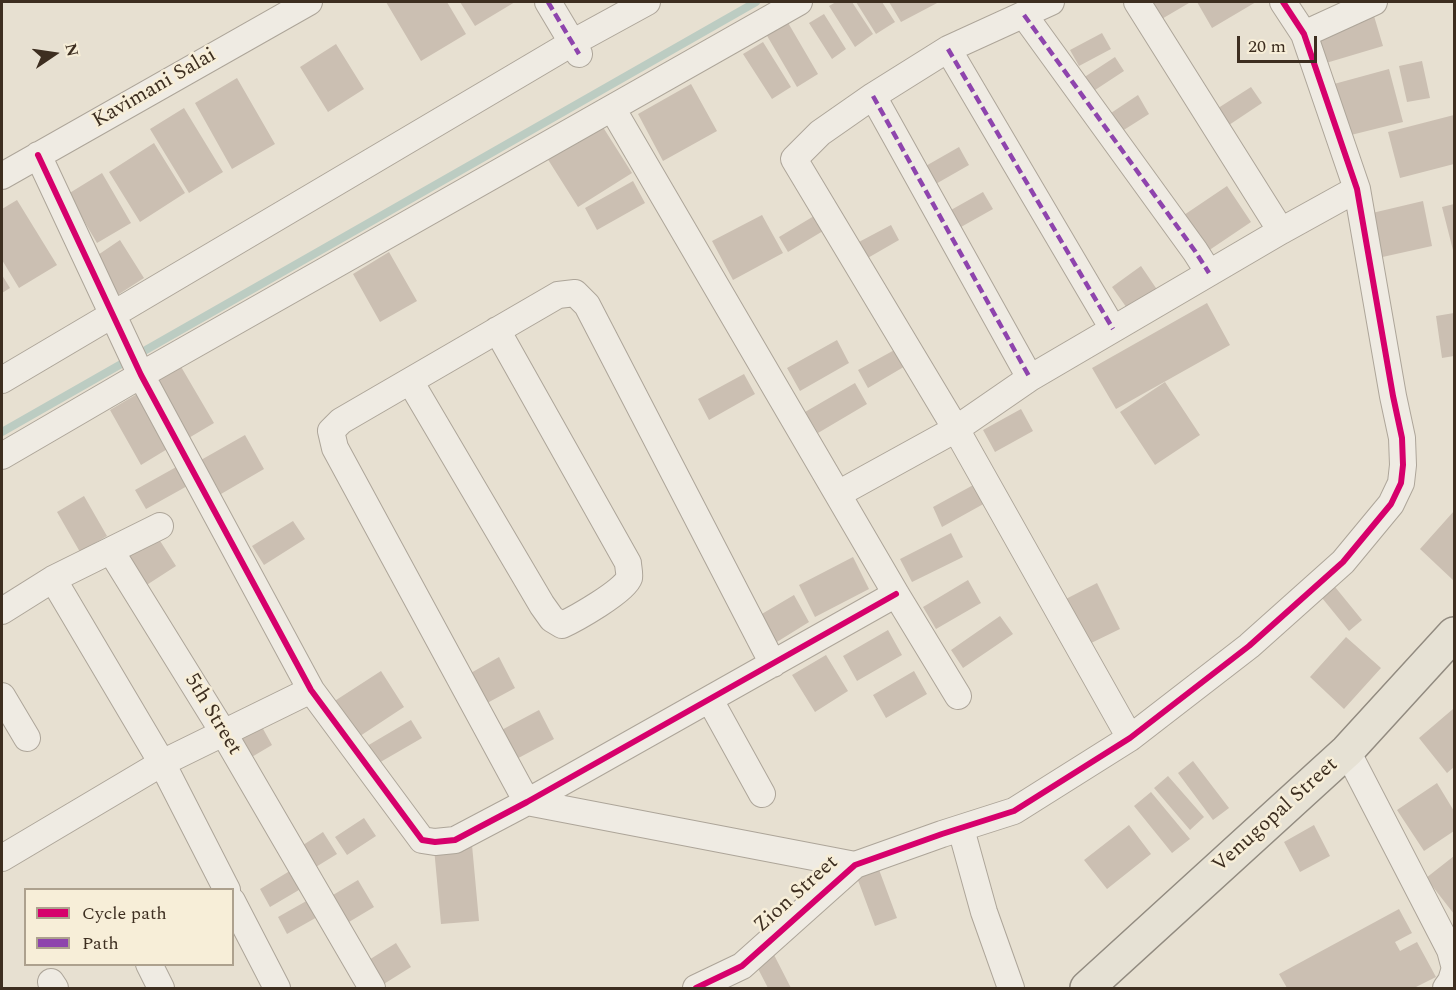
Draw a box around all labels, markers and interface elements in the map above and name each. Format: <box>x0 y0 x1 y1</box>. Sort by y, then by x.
north arrow <box>24 24 84 84</box>
scale bar <box>1240 24 1320 62</box>
text: 20 m <box>1248 33 1286 60</box>
text: N <box>58 41 85 59</box>
street label: Kavimani Salai <box>89 43 221 135</box>
street label: 5th Street <box>178 670 246 760</box>
street label: Venugopal Street <box>1208 753 1344 879</box>
street label: Zion Street <box>750 851 844 939</box>
legend <box>24 888 234 966</box>
text: Cycle path <box>82 900 167 927</box>
text: Path <box>82 930 119 957</box>

